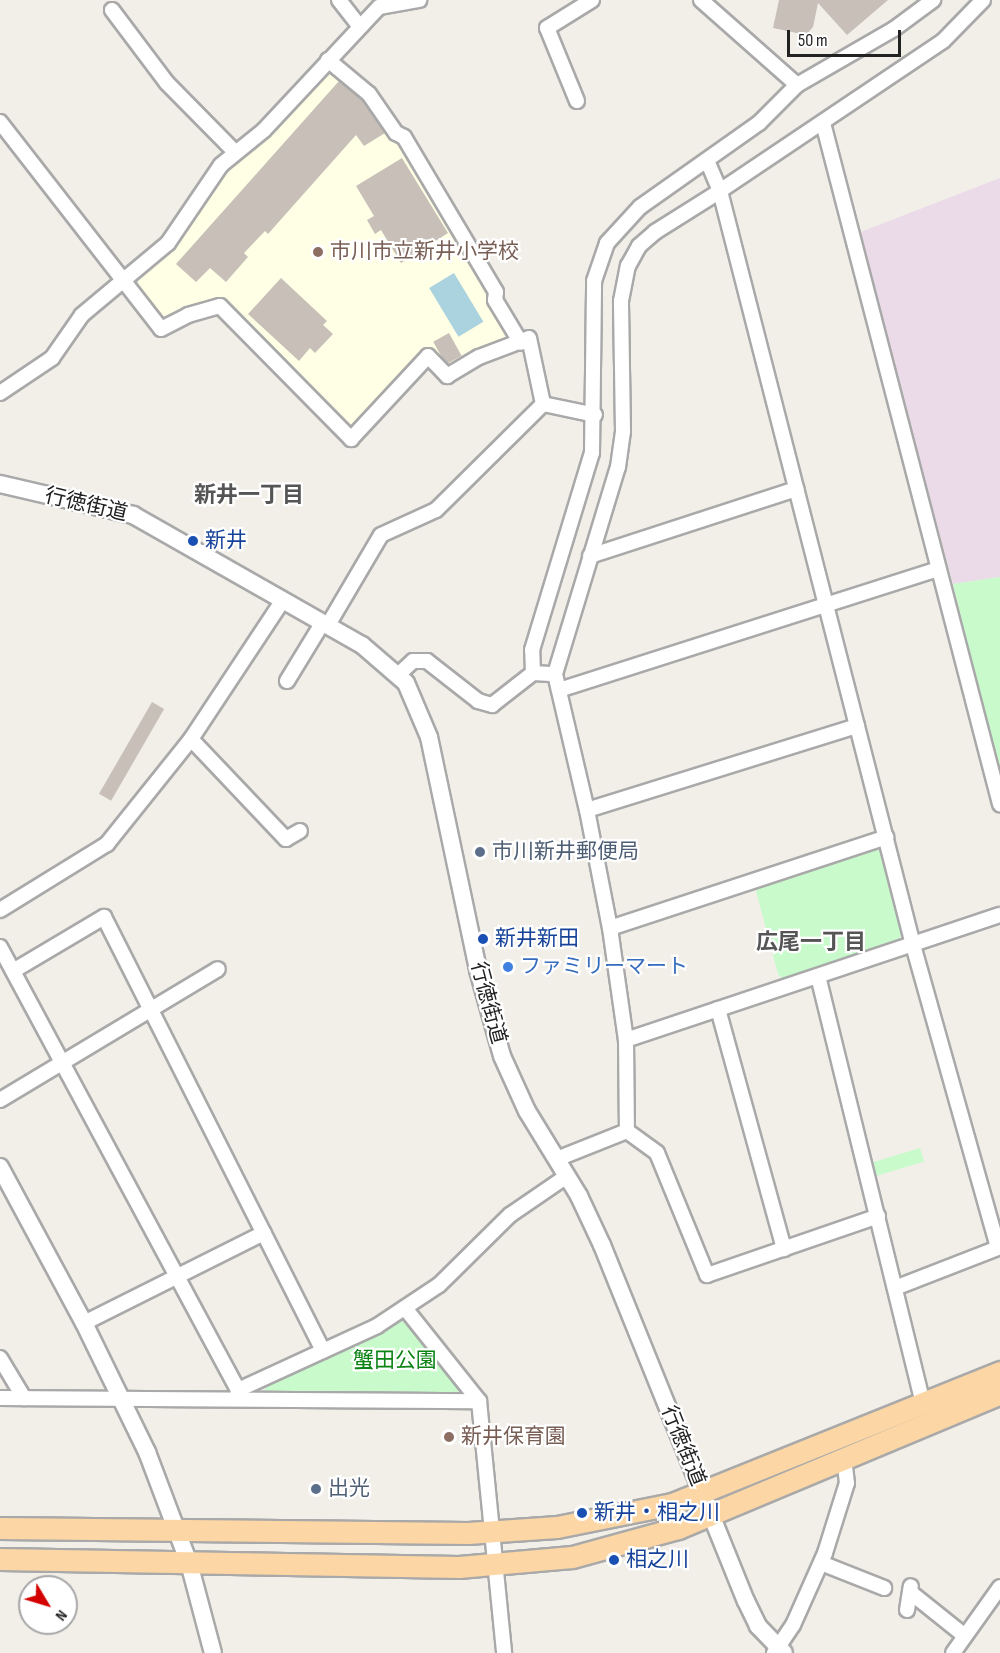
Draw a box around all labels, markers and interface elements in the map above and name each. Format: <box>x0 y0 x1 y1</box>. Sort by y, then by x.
scale bar <box>790 18 904 56</box>
text: 50 m <box>798 30 828 51</box>
place label: 市川市立新井小学校 <box>330 239 519 265</box>
marker: 市川市立新井小学校 <box>311 245 325 259</box>
street label: 行徳街道 <box>42 483 130 527</box>
district label: 新井一丁目 <box>194 483 304 509</box>
place label: 新井 <box>205 528 247 554</box>
marker: 新井 <box>186 534 200 548</box>
place label: 市川新井郵便局 <box>492 839 639 865</box>
marker: 市川新井郵便局 <box>473 845 487 859</box>
place label: 新井新田 <box>495 926 579 952</box>
district label: 広尾一丁目 <box>756 930 866 956</box>
marker: 新井新田 <box>476 932 490 946</box>
place label: ファミリーマート <box>520 954 688 980</box>
street label: 行徳街道 <box>465 959 511 1047</box>
marker: ファミリーマート <box>501 960 515 974</box>
park label: 蟹田公園 <box>353 1348 437 1374</box>
street label: 行徳街道 <box>656 1402 710 1490</box>
place label: 新井保育園 <box>461 1424 566 1450</box>
marker: 新井保育園 <box>442 1430 456 1444</box>
place label: 出光 <box>328 1476 370 1502</box>
marker: 出光 <box>309 1482 323 1496</box>
place label: 新井・相之川 <box>594 1500 720 1526</box>
marker: 新井・相之川 <box>575 1506 589 1520</box>
place label: 相之川 <box>626 1547 689 1573</box>
marker: 相之川 <box>607 1553 621 1567</box>
north arrow <box>18 1575 78 1635</box>
text: N <box>51 1606 71 1624</box>

